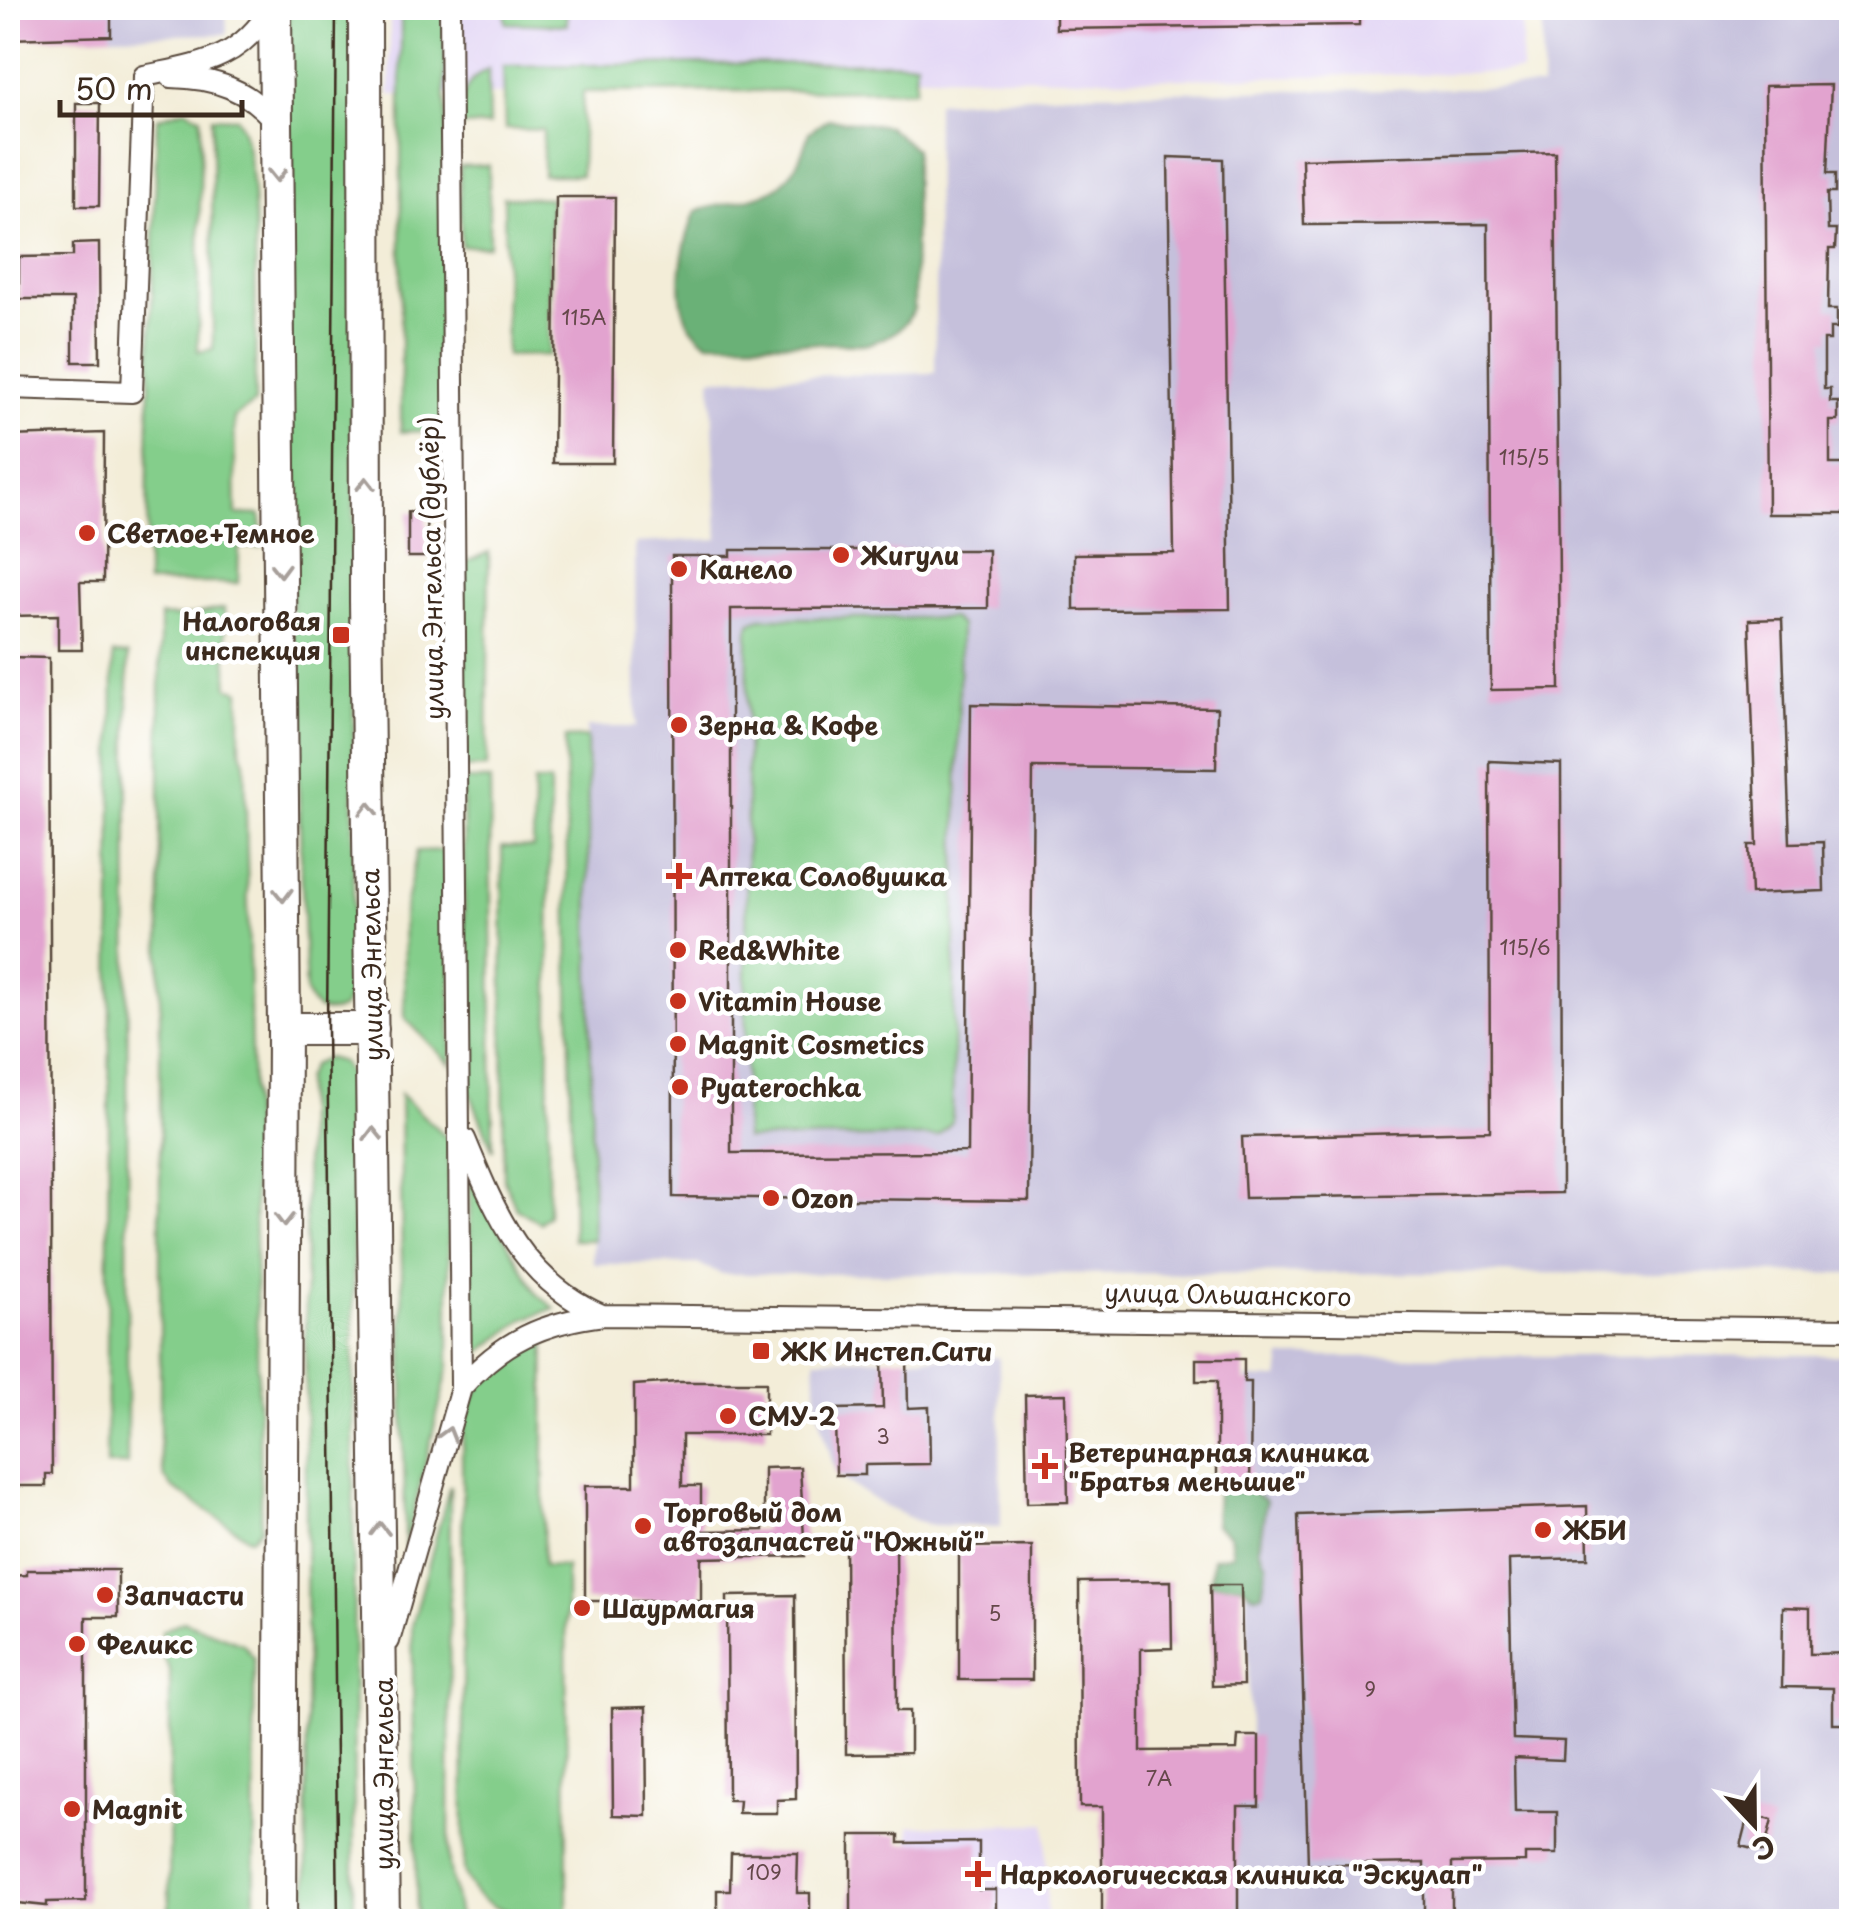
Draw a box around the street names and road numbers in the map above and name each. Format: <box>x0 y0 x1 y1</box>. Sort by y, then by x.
street label: улица Энгельса (дублёр) <box>409 416 453 720</box>
street label: улица Энгельса <box>350 868 392 1062</box>
street label: улица Ольшанского <box>1104 1273 1352 1315</box>
street label: улица Энгельса <box>364 1677 402 1870</box>

